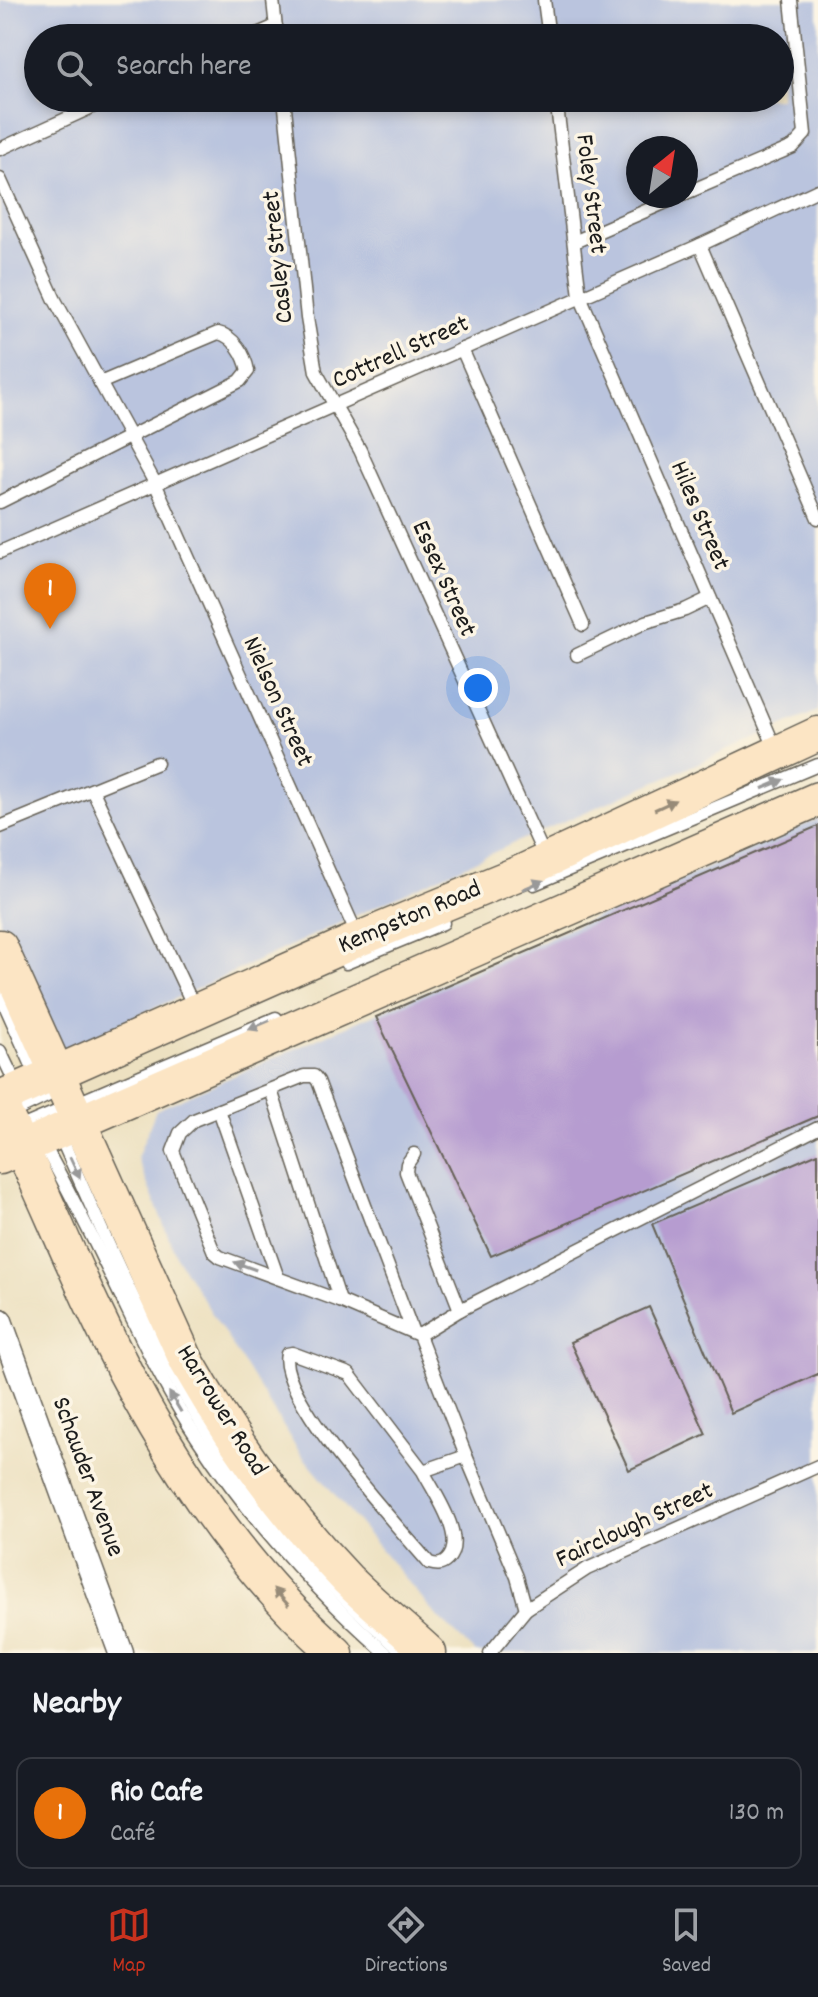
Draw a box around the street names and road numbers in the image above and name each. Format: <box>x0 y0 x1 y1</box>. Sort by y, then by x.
street label: Foley Street <box>564 132 616 256</box>
street label: Casley Street <box>254 188 304 325</box>
street label: Cottrell Street <box>327 306 476 400</box>
street label: Hiles Street <box>659 455 739 577</box>
street label: Essex Street <box>401 515 485 643</box>
street label: Nielson Street <box>232 631 322 773</box>
street label: Kempston Road <box>333 871 487 965</box>
street label: Harrower Road <box>166 1338 276 1484</box>
street label: Schauder Avenue <box>41 1392 133 1562</box>
street label: Fairclough Street <box>550 1473 720 1579</box>

